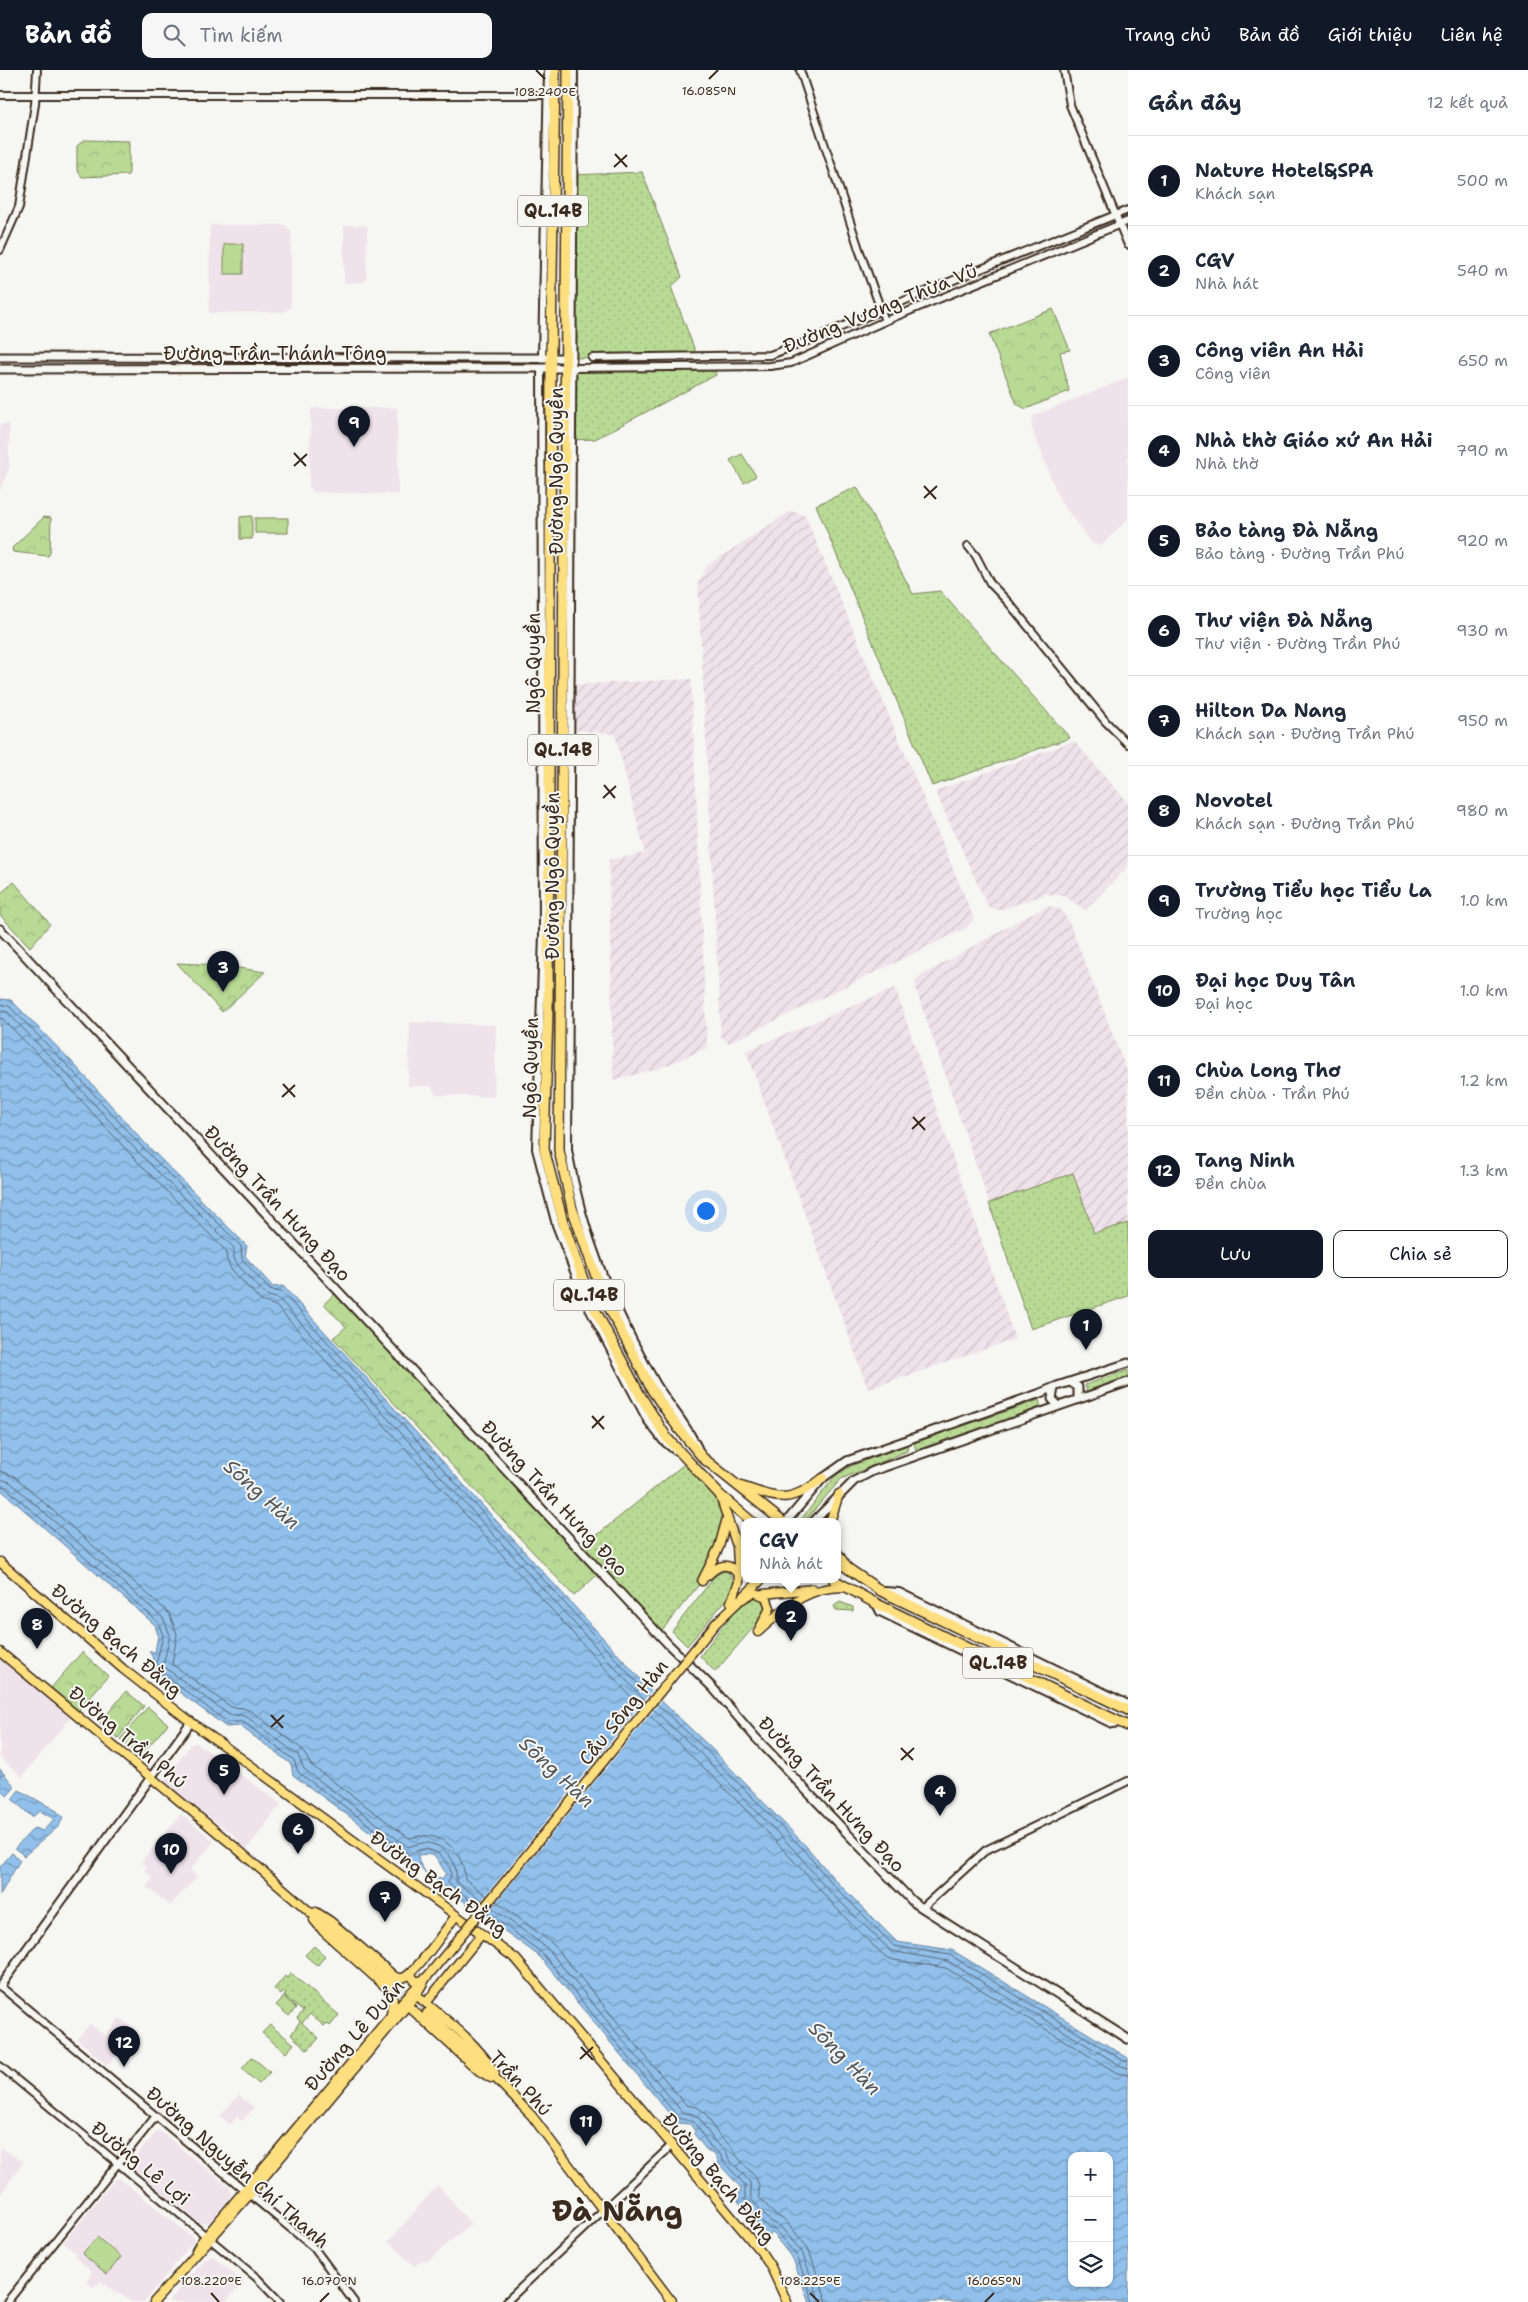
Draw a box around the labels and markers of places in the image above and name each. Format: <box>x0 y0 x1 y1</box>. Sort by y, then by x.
pin: 9 <box>338 406 370 447</box>
pin: 3 <box>207 951 239 992</box>
pin: 1 <box>1070 1309 1102 1350</box>
pin: 2 <box>775 1600 807 1641</box>
pin: 8 <box>21 1608 53 1649</box>
pin: 5 <box>208 1754 240 1795</box>
pin: 4 <box>924 1775 956 1816</box>
pin: 6 <box>282 1813 314 1854</box>
pin: 10 <box>155 1833 187 1874</box>
pin: 7 <box>369 1881 401 1922</box>
pin: 12 <box>108 2026 140 2067</box>
pin: 11 <box>570 2105 602 2146</box>

